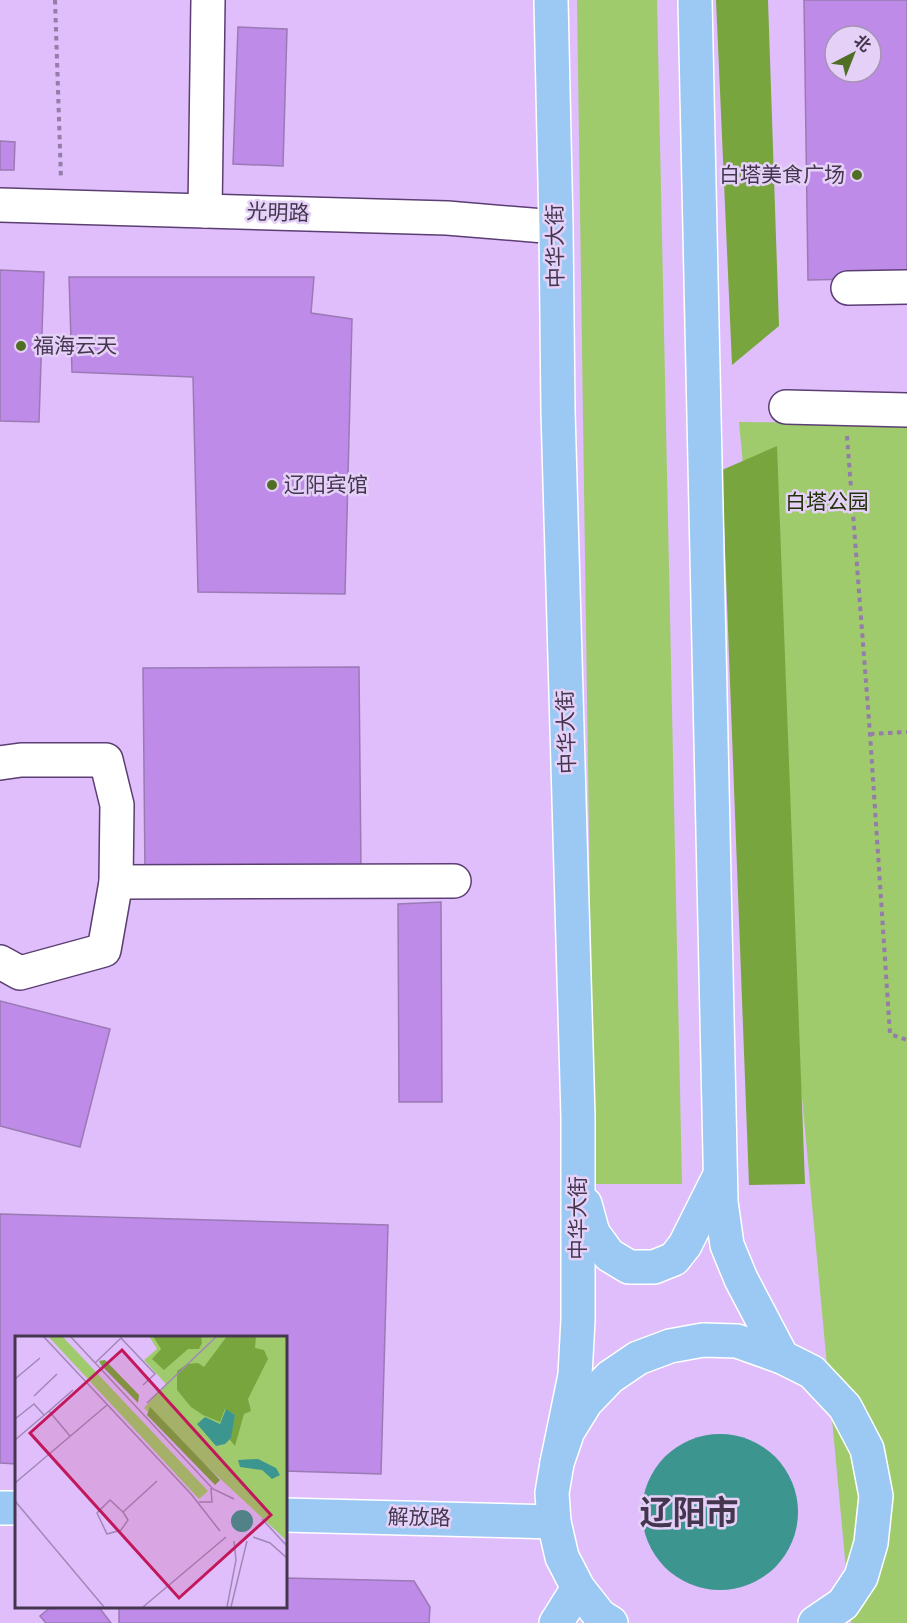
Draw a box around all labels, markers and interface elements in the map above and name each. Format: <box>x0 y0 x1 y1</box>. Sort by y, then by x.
north arrow <box>823 24 883 84</box>
text: 北 <box>850 32 874 56</box>
place label: 白塔美食广场 <box>719 163 845 188</box>
marker: 白塔美食广场 <box>850 168 864 182</box>
street label: 光明路 <box>246 199 310 227</box>
street label: 中华大街 <box>543 204 569 288</box>
place label: 福海云天 <box>33 334 117 359</box>
marker: 福海云天 <box>14 339 28 353</box>
place label: 辽阳宾馆 <box>284 473 368 498</box>
marker: 辽阳宾馆 <box>265 478 279 492</box>
park label: 白塔公园 <box>785 490 869 515</box>
street label: 中华大街 <box>553 690 581 774</box>
street label: 中华大街 <box>566 1176 591 1260</box>
inset map <box>15 1336 286 1608</box>
district label: 辽阳市 <box>640 1494 739 1534</box>
street label: 解放路 <box>387 1505 451 1531</box>

